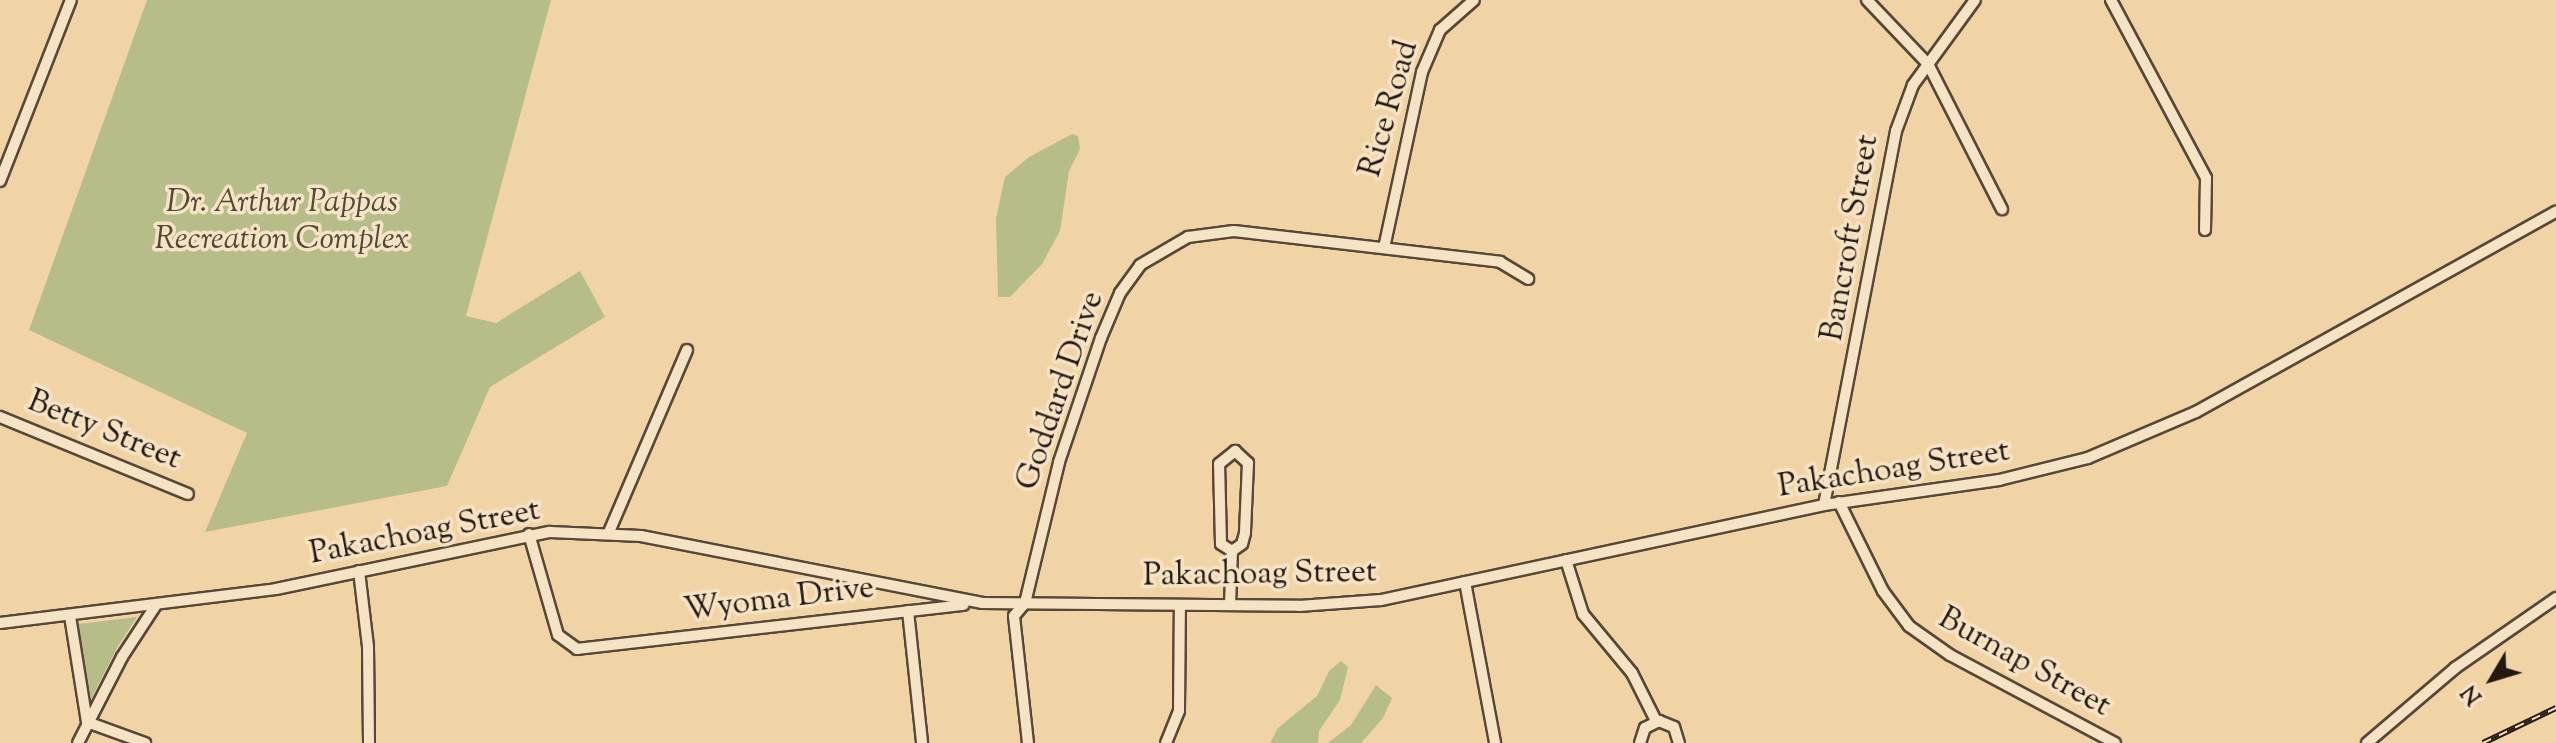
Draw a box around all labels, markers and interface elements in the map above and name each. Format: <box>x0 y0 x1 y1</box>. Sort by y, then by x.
street label: Rice Road <box>1352 36 1428 182</box>
street label: Bancroft Street <box>1814 132 1888 344</box>
park label: Dr. Arthur Pappas Recreation Complex <box>155 185 409 260</box>
street label: Goddard Drive <box>1009 287 1113 495</box>
street label: Betty Street <box>22 383 186 479</box>
street label: Pakachoag Street <box>1776 433 2012 507</box>
street label: Pakachoag Street <box>307 492 543 574</box>
street label: Pakachoag Street <box>1143 554 1377 596</box>
street label: Wyoma Drive <box>682 569 876 631</box>
street label: Burnap Street <box>1931 600 2117 726</box>
north arrow <box>2452 639 2532 719</box>
text: N <box>2455 677 2491 711</box>

